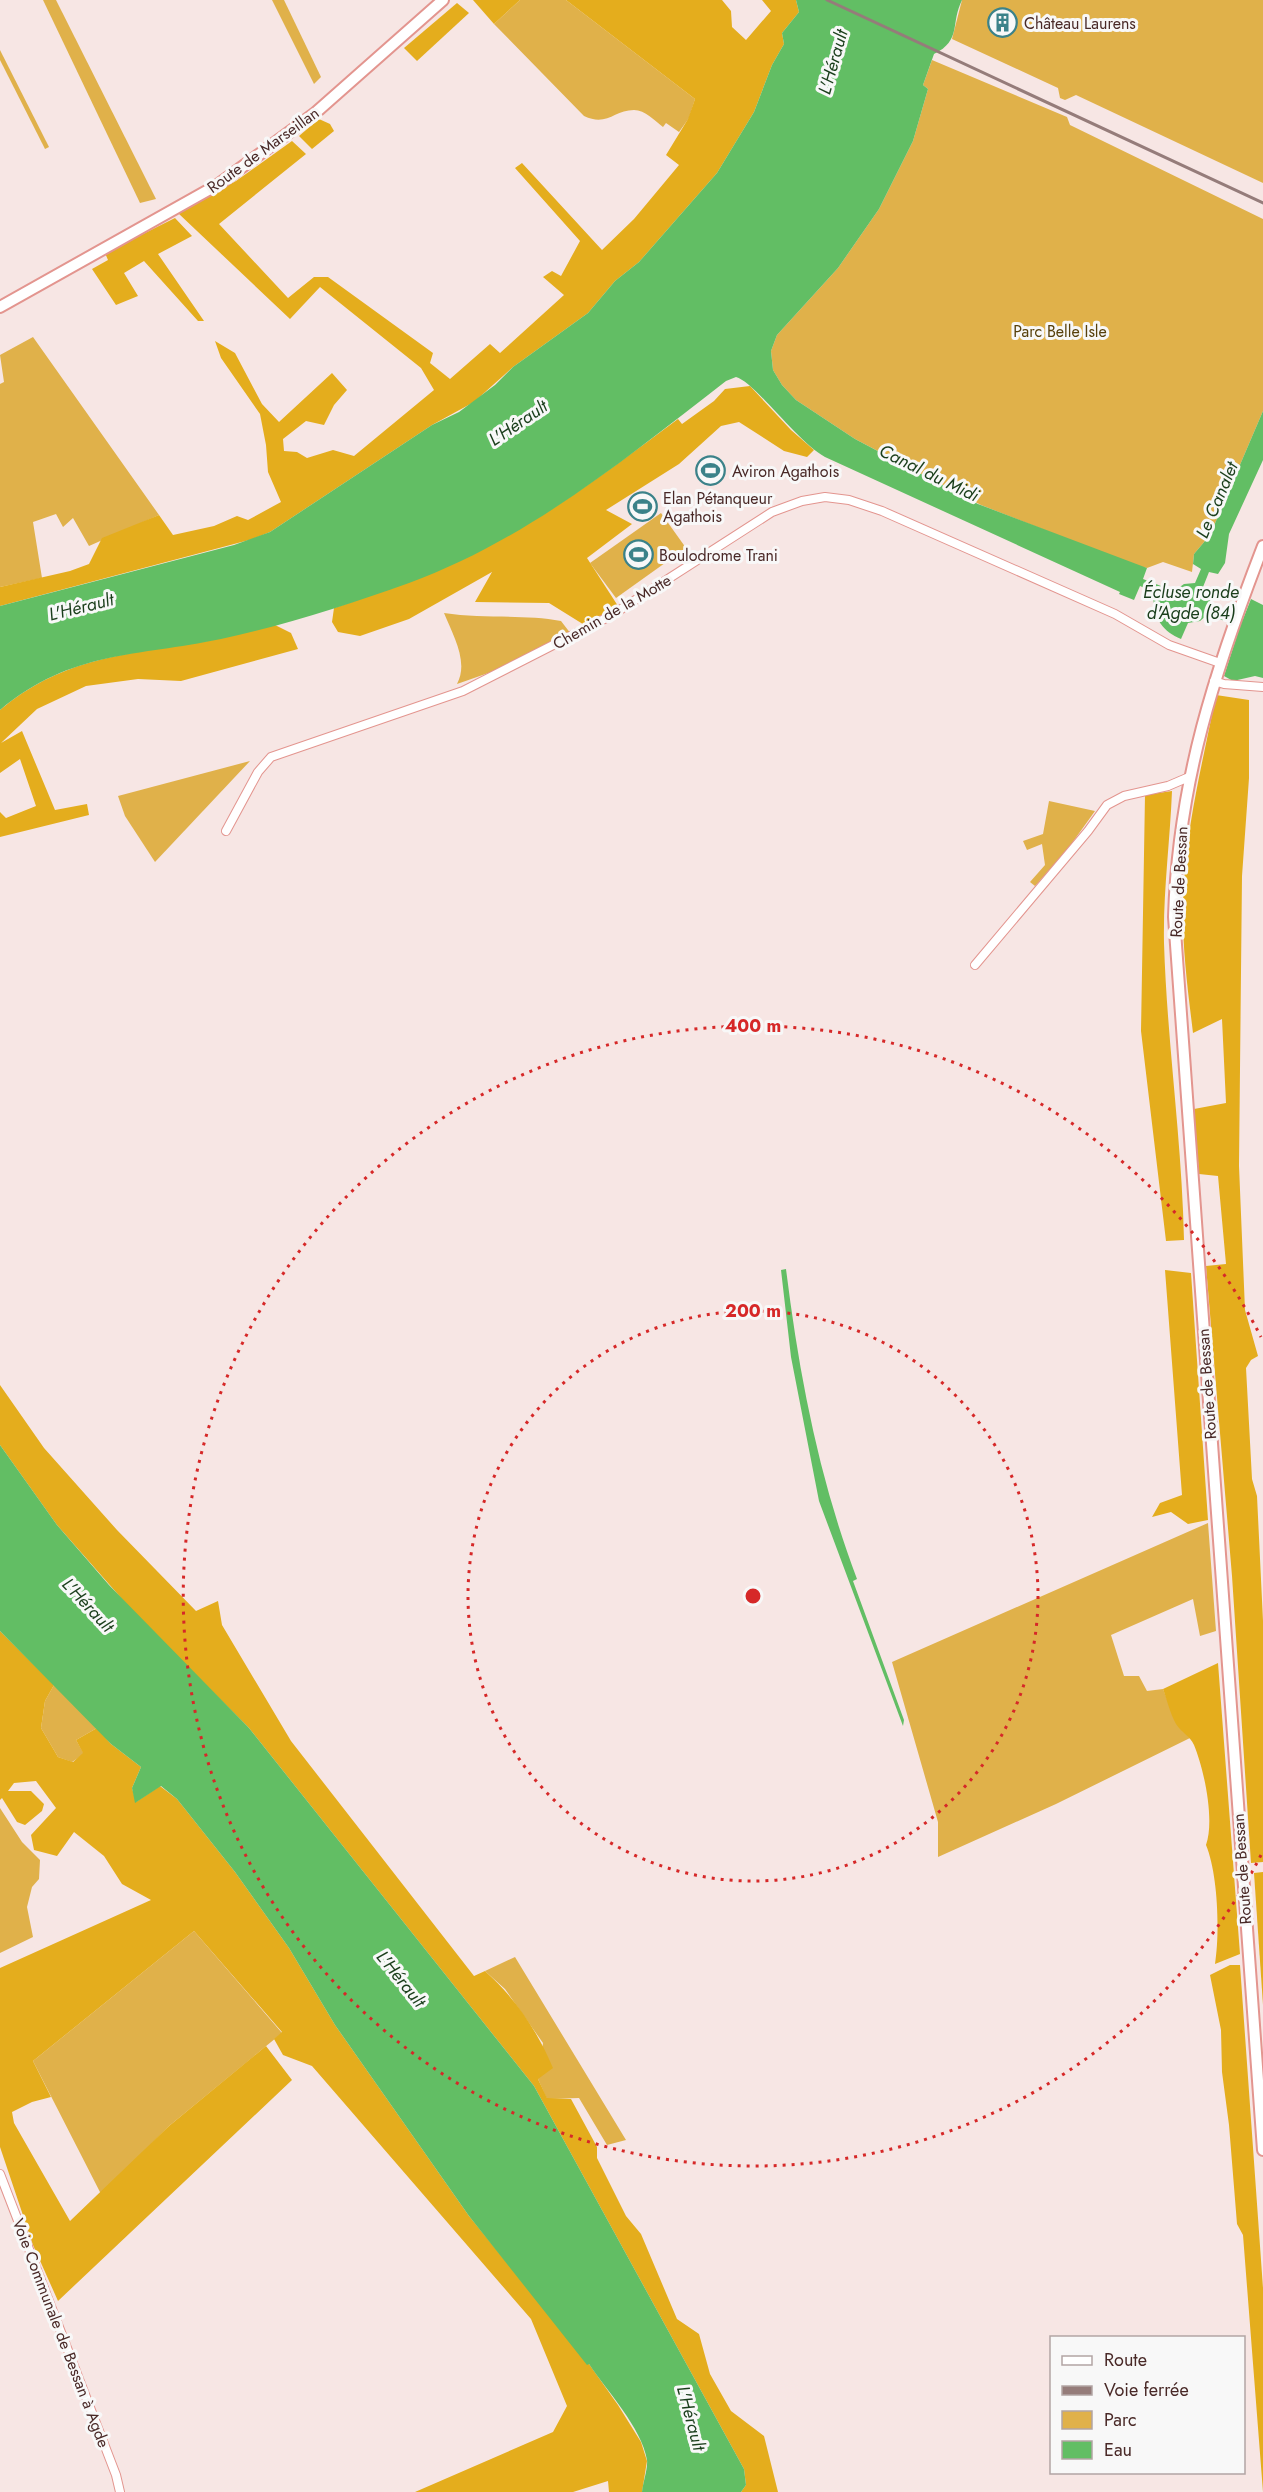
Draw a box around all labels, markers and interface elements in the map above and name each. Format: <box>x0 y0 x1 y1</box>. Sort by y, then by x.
building icon: Château Laurens <box>987 7 1019 39</box>
place label: Château Laurens <box>1024 12 1136 35</box>
water label: L'Hérault <box>811 25 855 97</box>
street label: Route de Marseillan <box>202 101 324 199</box>
park label: Parc Belle Isle <box>1013 320 1107 343</box>
water label: L'Hérault <box>483 393 554 452</box>
water label: Canal du Midi <box>875 438 984 509</box>
sports icon: Aviron Agathois <box>695 455 727 487</box>
water label: Le Canalet <box>1189 456 1245 542</box>
place label: Aviron Agathois <box>732 460 839 483</box>
place label: Elan Pétanqueur Agathois <box>663 487 773 528</box>
sports icon: Elan Pétanqueur Agathois <box>626 491 658 523</box>
sports icon: Boulodrome Trani <box>622 539 654 571</box>
place label: Boulodrome Trani <box>659 544 778 567</box>
street label: Chemin de la Motte <box>548 569 676 655</box>
water label: Écluse ronde d'Agde (84) <box>1143 579 1239 626</box>
water label: L'Hérault <box>46 586 118 628</box>
street label: Route de Bessan <box>1165 826 1193 938</box>
text: 400 m <box>725 1013 781 1039</box>
text: 200 m <box>725 1298 781 1324</box>
street label: Route de Bessan <box>1192 1328 1222 1440</box>
water label: L'Hérault <box>56 1572 121 1639</box>
centre of rings <box>743 1586 763 1606</box>
street label: Route de Bessan <box>1227 1813 1257 1925</box>
water label: L'Hérault <box>370 1945 433 2014</box>
street label: Voie Communale de Bessan à Agde <box>7 2215 115 2451</box>
legend <box>1050 2336 1245 2474</box>
text: Route <box>1104 2347 1147 2373</box>
text: Voie ferrée <box>1104 2377 1189 2403</box>
water label: L'Hérault <box>670 2383 713 2455</box>
text: Parc <box>1104 2407 1137 2433</box>
text: Eau <box>1104 2437 1132 2463</box>

